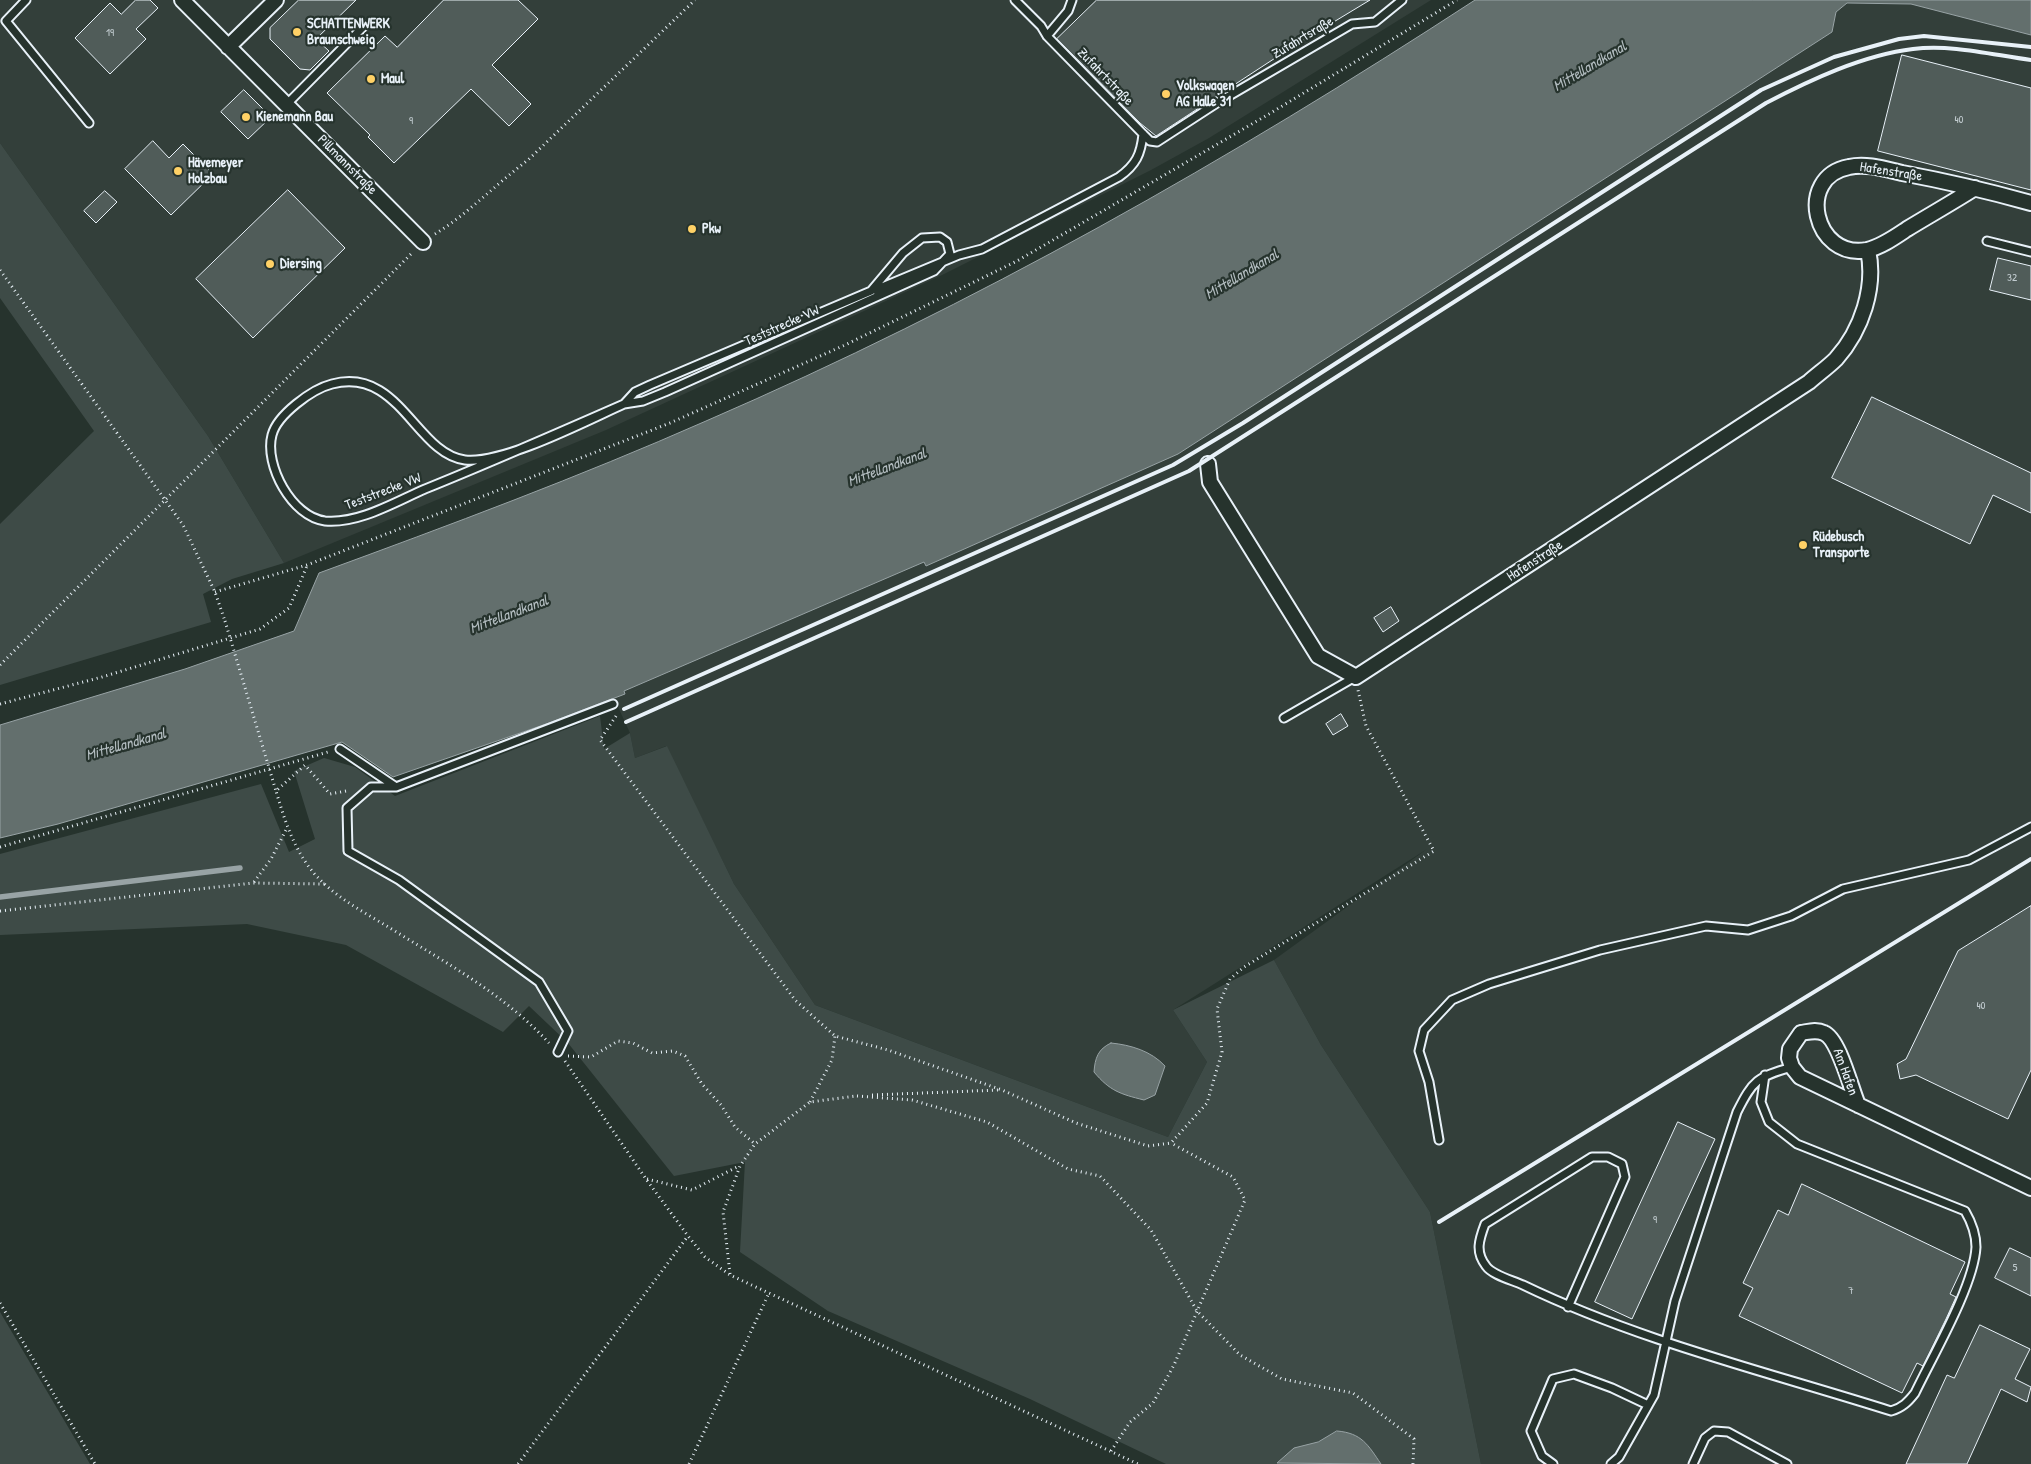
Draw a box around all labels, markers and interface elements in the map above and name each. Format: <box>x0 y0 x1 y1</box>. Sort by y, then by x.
street label: Zufahrtsraße <box>1269 13 1337 63</box>
place label: SCHATTENWERK Braunschweig <box>307 16 390 48</box>
house number: 19 <box>106 26 114 40</box>
marker: SCHATTENWERK Braunschweig <box>291 26 303 38</box>
water label: Mittellandkanal <box>1550 38 1630 96</box>
street label: Zufahrtstraße <box>1073 45 1137 109</box>
place label: Maul <box>381 71 404 87</box>
marker: Maul <box>365 73 377 85</box>
place label: Volkswagen AG Halle 31 <box>1176 78 1235 110</box>
marker: Volkswagen AG Halle 31 <box>1160 88 1172 100</box>
place label: Kienemann Bau <box>256 109 333 125</box>
marker: Kienemann Bau <box>240 111 252 123</box>
house number: 40 <box>1954 113 1964 127</box>
house number: 9 <box>409 114 413 128</box>
street label: Pillmannstraße <box>314 132 380 198</box>
place label: Hävemeyer Holzbau <box>188 155 243 188</box>
street label: Hafenstraße <box>1859 159 1923 185</box>
marker: Hävemeyer Holzbau <box>172 165 184 177</box>
place label: Pkw <box>702 221 721 237</box>
marker: Pkw <box>686 223 698 235</box>
water label: Mittellandkanal <box>1202 246 1282 304</box>
place label: Diersing <box>280 256 322 272</box>
marker: Diersing <box>264 258 276 270</box>
house number: 32 <box>2007 271 2017 285</box>
street label: Teststrecke VW <box>742 302 822 350</box>
water label: Mittellandkanal <box>845 445 929 491</box>
street label: Teststrecke VW <box>343 470 423 514</box>
place label: Rüdebusch Transporte <box>1813 529 1870 562</box>
street label: Hafenstraße <box>1504 537 1566 585</box>
marker: Rüdebusch Transporte <box>1797 539 1809 551</box>
water label: Mittellandkanal <box>467 592 551 638</box>
water label: Mittellandkanal <box>84 725 168 765</box>
house number: 40 <box>1976 999 1986 1013</box>
street label: Am Hafen <box>1829 1046 1861 1098</box>
house number: 9 <box>1653 1213 1657 1227</box>
house number: 5 <box>2013 1261 2017 1275</box>
house number: 7 <box>1848 1284 1854 1298</box>

